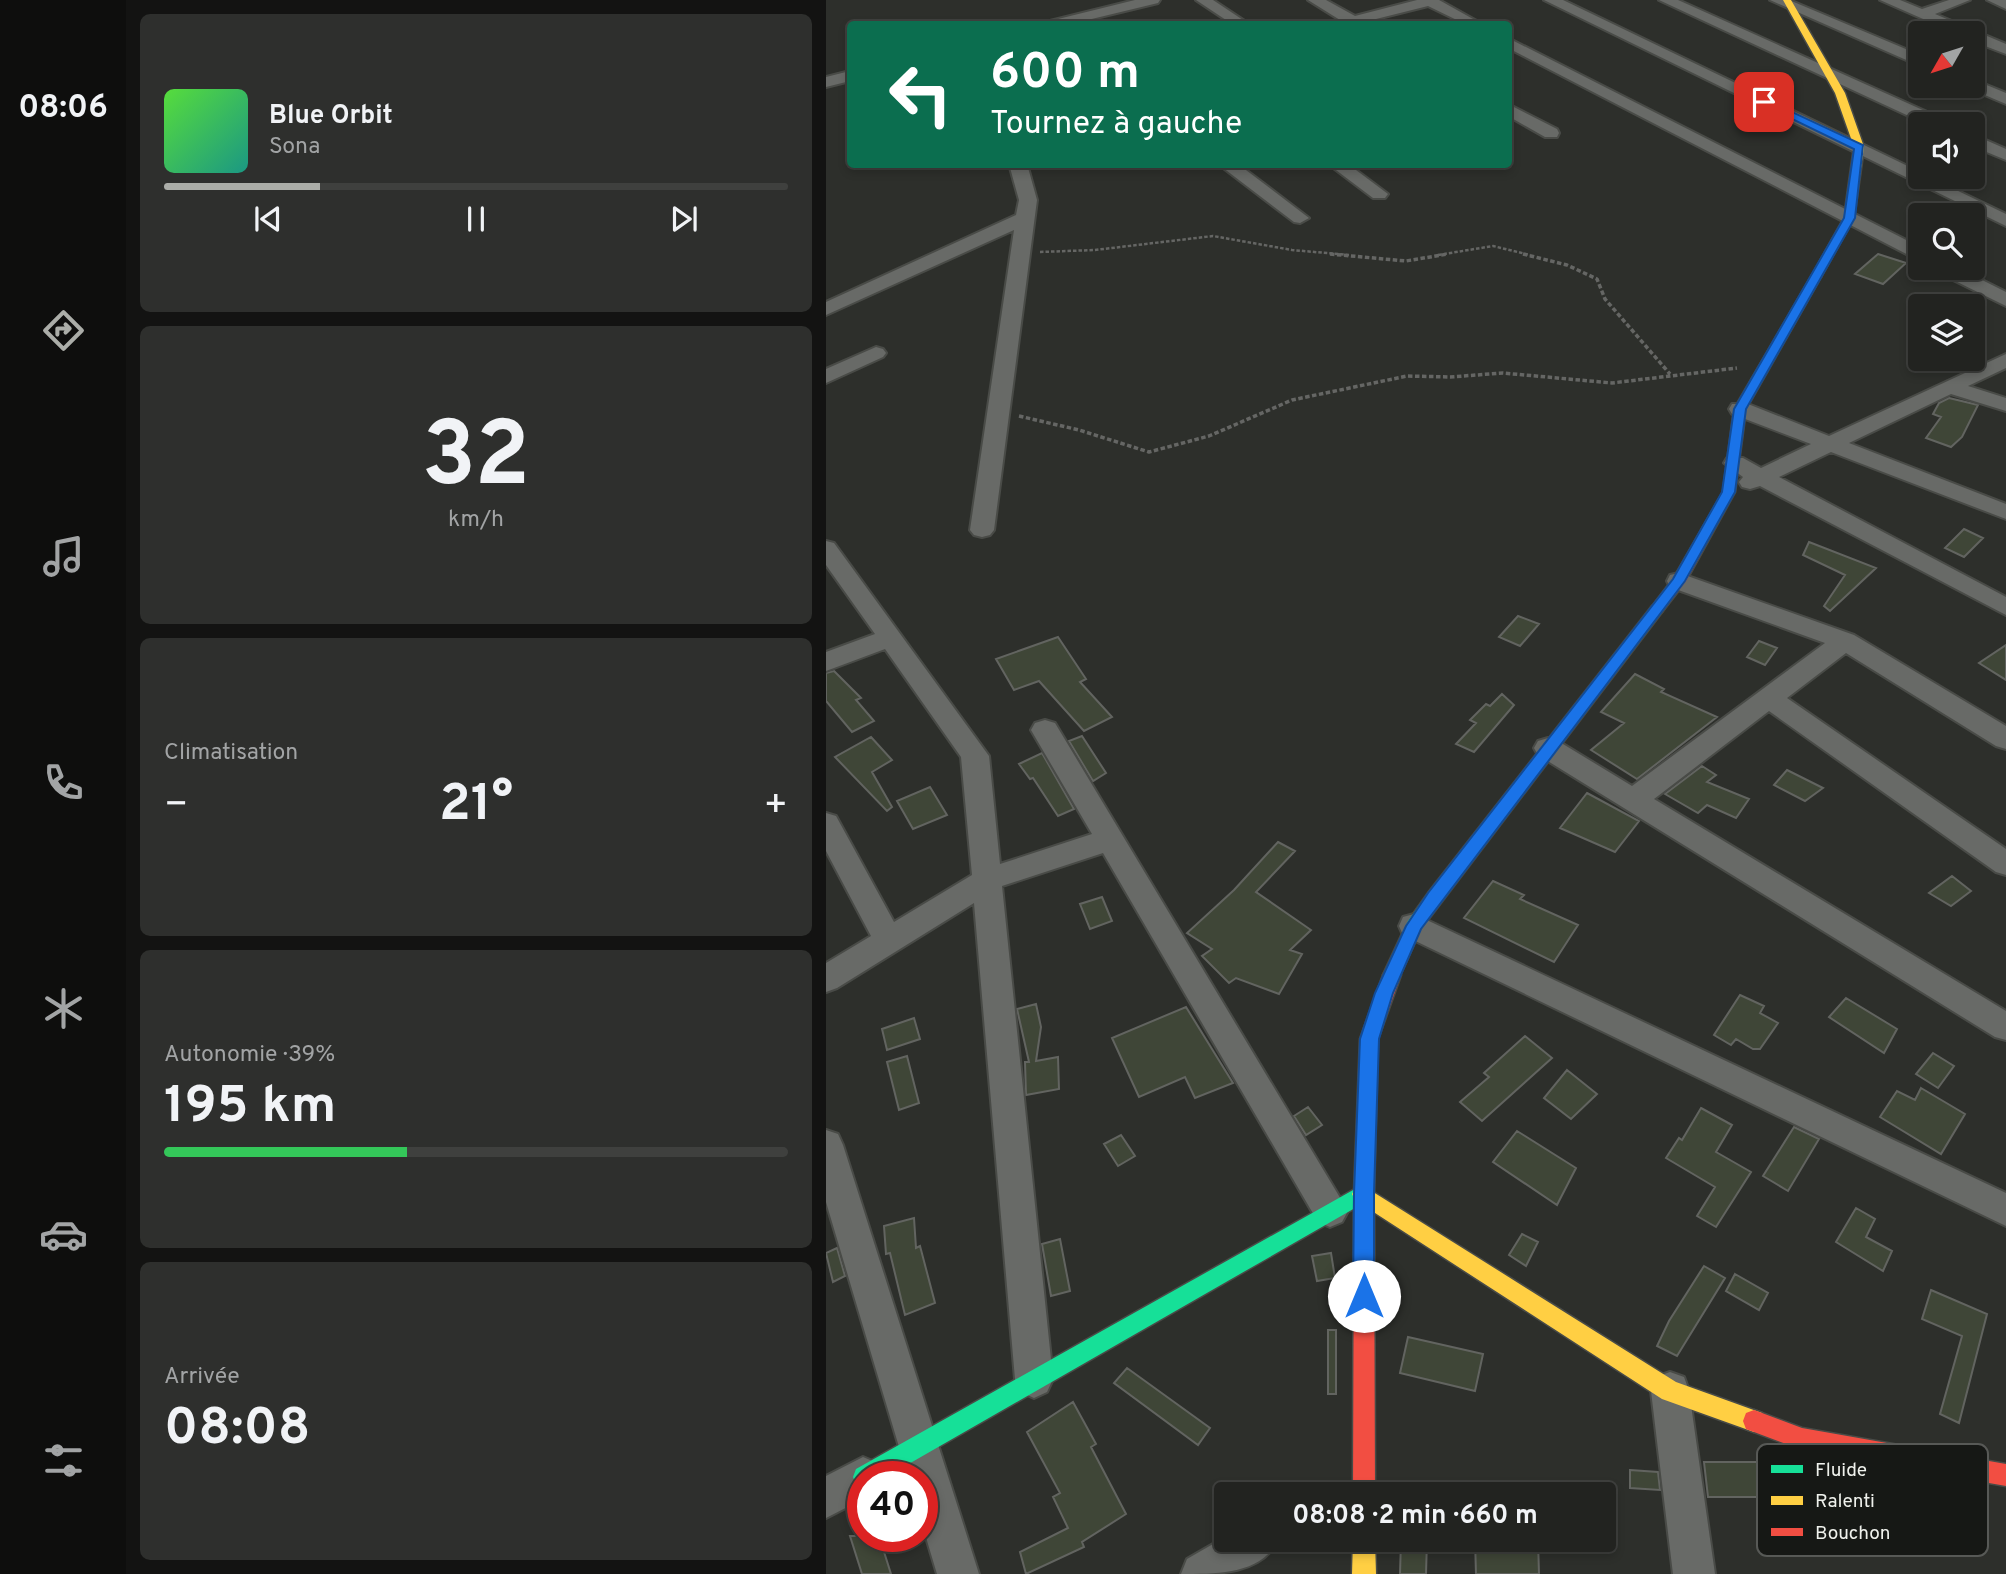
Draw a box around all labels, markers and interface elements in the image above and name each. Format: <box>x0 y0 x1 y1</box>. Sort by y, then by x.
north arrow <box>1908 21 1984 98</box>
map controls <box>1908 21 1985 371</box>
text: 600 m <box>990 44 1140 106</box>
icon: left <box>875 49 966 140</box>
pin <box>1734 72 1794 132</box>
icon: arrive <box>1745 83 1783 121</box>
text: 08:06 <box>18 89 108 129</box>
text: Blue Orbit <box>269 100 393 133</box>
text: Tournez à gauche <box>990 105 1242 145</box>
button: sound <box>1908 112 1985 189</box>
text: Sona <box>269 133 320 162</box>
icon: previous <box>249 200 287 238</box>
icon: pause <box>457 200 495 238</box>
icon: next <box>665 200 703 238</box>
button: search <box>1908 203 1985 280</box>
button: layers <box>1908 294 1985 371</box>
icon: directions <box>39 306 88 355</box>
text: 32 <box>422 403 530 518</box>
text: km/h <box>448 506 504 535</box>
icon: music <box>39 532 88 581</box>
text: Climatisation <box>164 739 298 768</box>
icon: phone <box>39 758 88 807</box>
text: 21° <box>439 773 513 839</box>
text: − <box>164 782 189 831</box>
text: + <box>763 782 788 831</box>
icon: climate <box>39 984 88 1033</box>
text: Autonomie · 39% <box>164 1041 335 1070</box>
text: 195 km <box>164 1075 336 1141</box>
icon: car <box>39 1210 88 1259</box>
position arrow <box>1327 1259 1401 1333</box>
text: Arrivée <box>164 1363 240 1392</box>
text: 08:08 <box>164 1397 310 1463</box>
icon: filters <box>39 1436 88 1485</box>
legend <box>1757 1444 1988 1556</box>
text: Fluide <box>1815 1459 1867 1483</box>
speed limit sign: 40 <box>847 1461 938 1552</box>
text: Ralenti <box>1815 1490 1875 1514</box>
text: 08:08 · 2 min · 660 m <box>1292 1500 1538 1533</box>
text: Bouchon <box>1815 1522 1891 1546</box>

